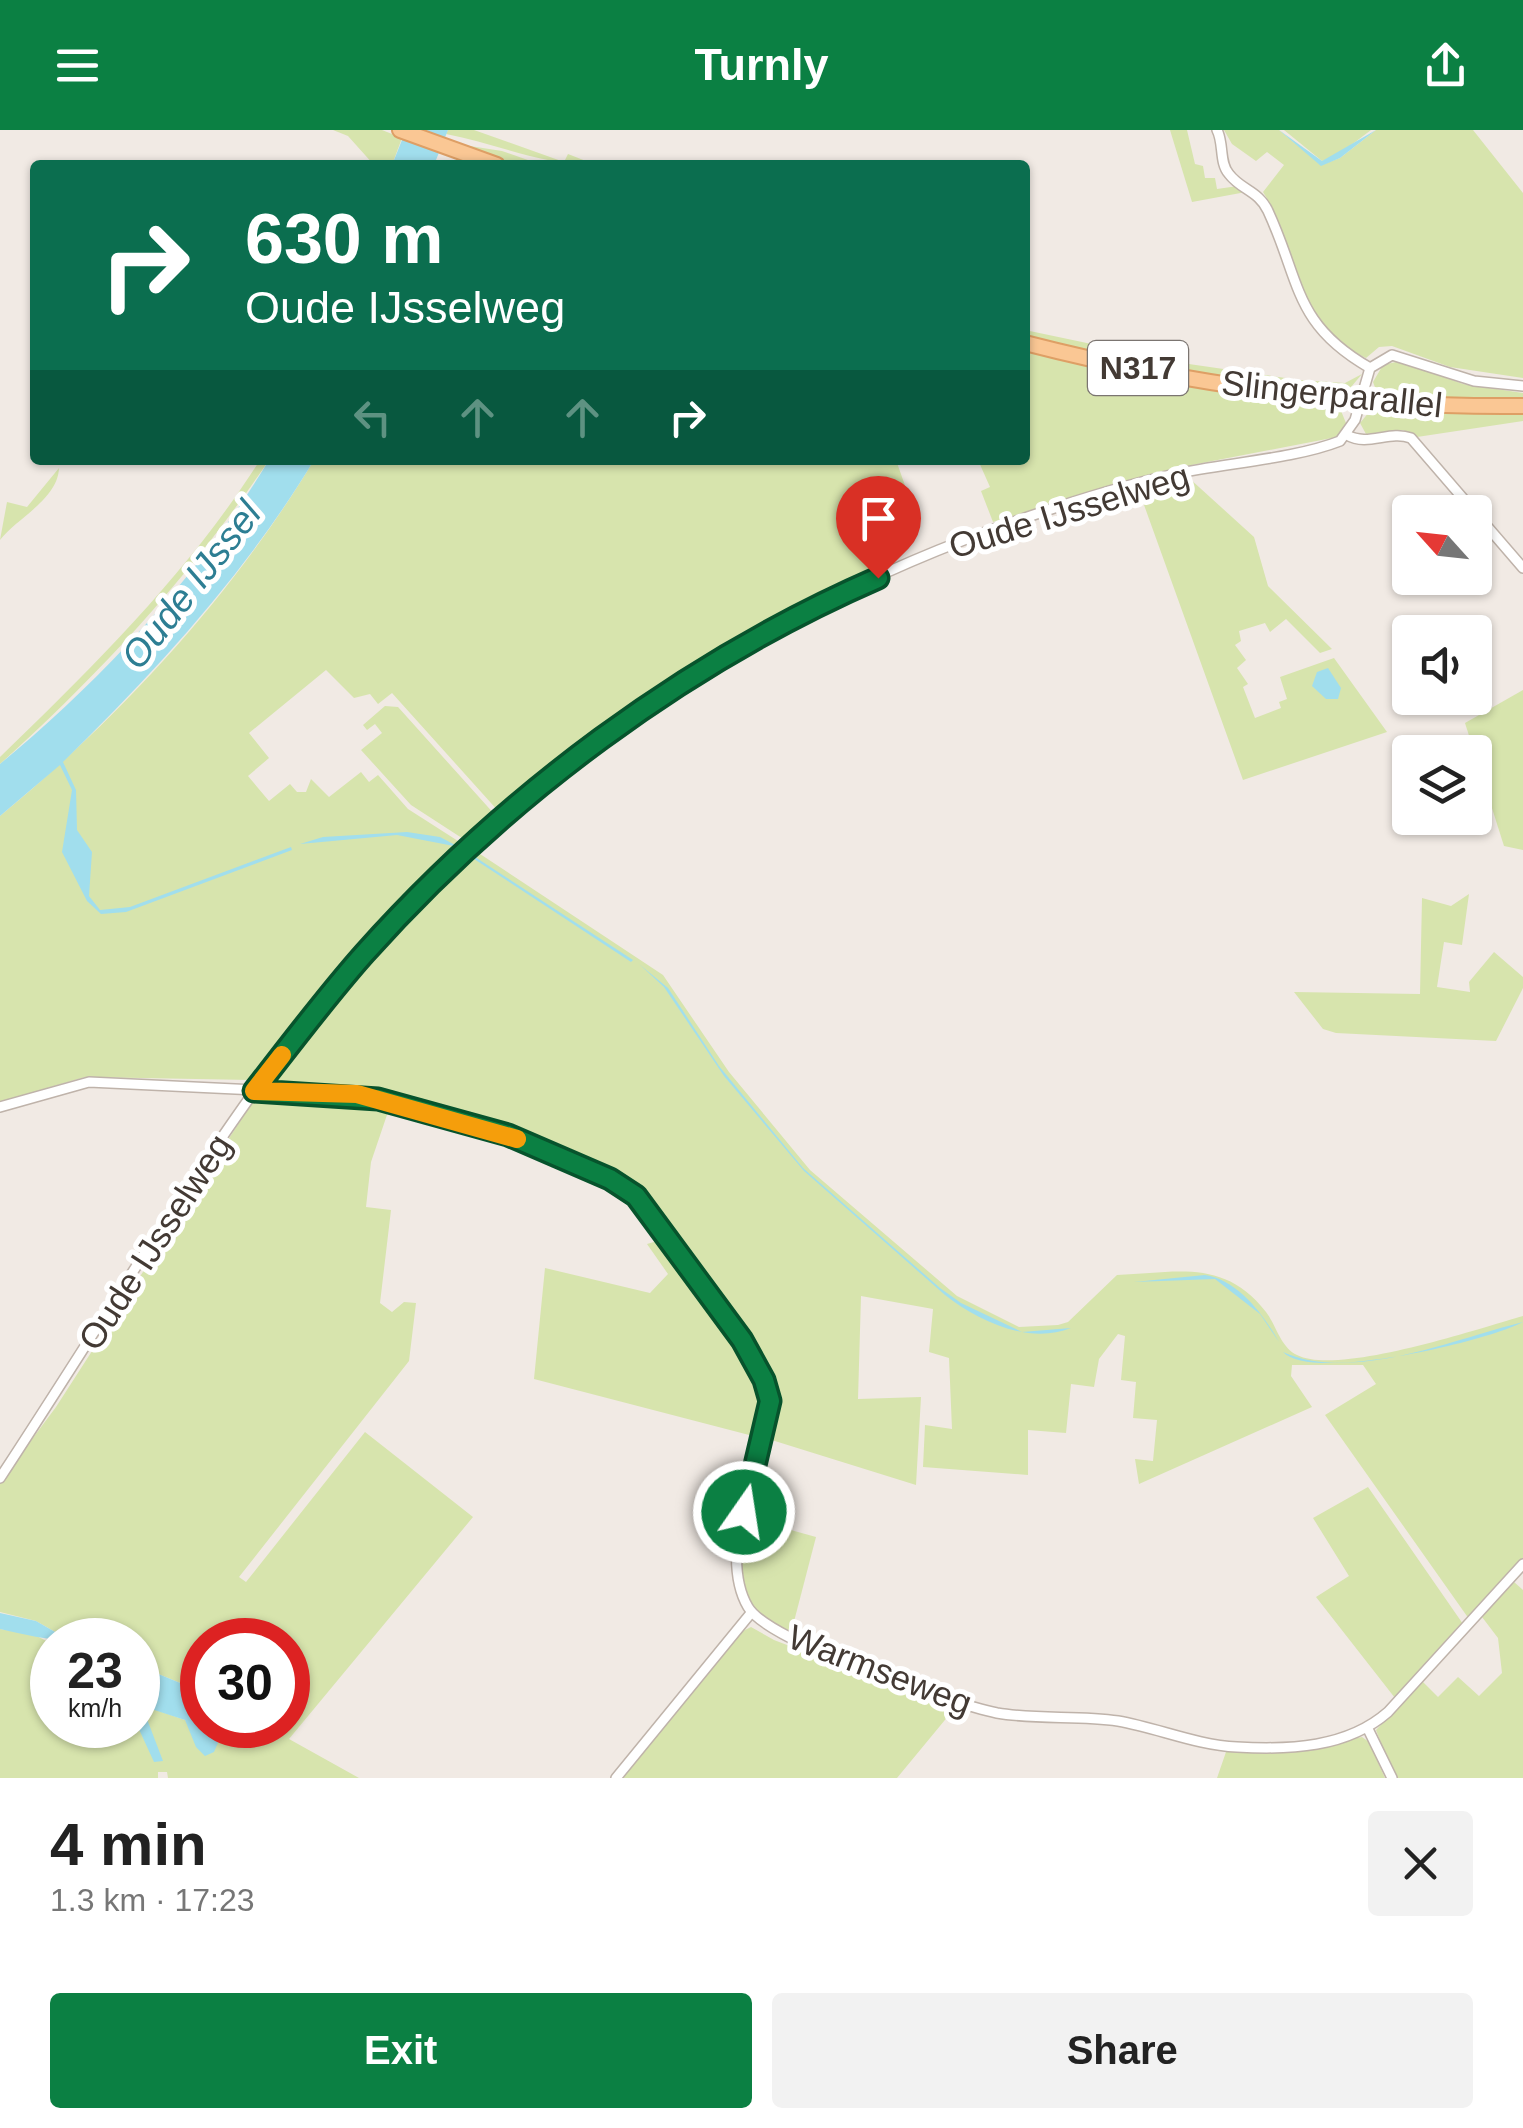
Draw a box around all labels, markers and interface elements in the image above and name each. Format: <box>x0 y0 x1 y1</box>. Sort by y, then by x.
icon: menu <box>50 38 105 93</box>
icon: share <box>1418 38 1473 93</box>
text: Turnly <box>694 39 829 90</box>
icon: right <box>80 200 210 330</box>
text: 630 m <box>245 200 443 278</box>
text: Oude IJsselweg <box>245 282 565 333</box>
road number: N317 <box>1088 341 1188 395</box>
street label: Slingerparallel <box>1220 363 1444 424</box>
icon: left <box>345 390 400 445</box>
icon: ahead <box>450 390 505 445</box>
icon: ahead <box>555 390 610 445</box>
icon: right <box>660 390 715 445</box>
street label: Oude IJsselweg <box>944 455 1194 566</box>
pin <box>836 476 921 579</box>
icon: arrive <box>851 491 906 546</box>
water label: Oude IJssel <box>113 492 270 677</box>
north arrow <box>1392 495 1492 595</box>
map controls <box>1392 495 1492 835</box>
button: sound <box>1392 615 1492 715</box>
button: layers <box>1392 735 1492 835</box>
street label: Oude IJsselweg <box>70 1127 239 1357</box>
position arrow <box>692 1460 796 1564</box>
street label: Warmseweg <box>783 1617 977 1722</box>
speed limit sign: 30 <box>180 1618 310 1748</box>
text: 23 <box>67 1643 123 1699</box>
text: km/h <box>68 1694 122 1722</box>
text: 4 min <box>50 1811 207 1878</box>
button: close <box>1368 1811 1473 1916</box>
text: 1.3 km · 17:23 <box>50 1882 255 1918</box>
button: Exit <box>50 1993 752 2108</box>
button: Share <box>772 1993 1473 2108</box>

